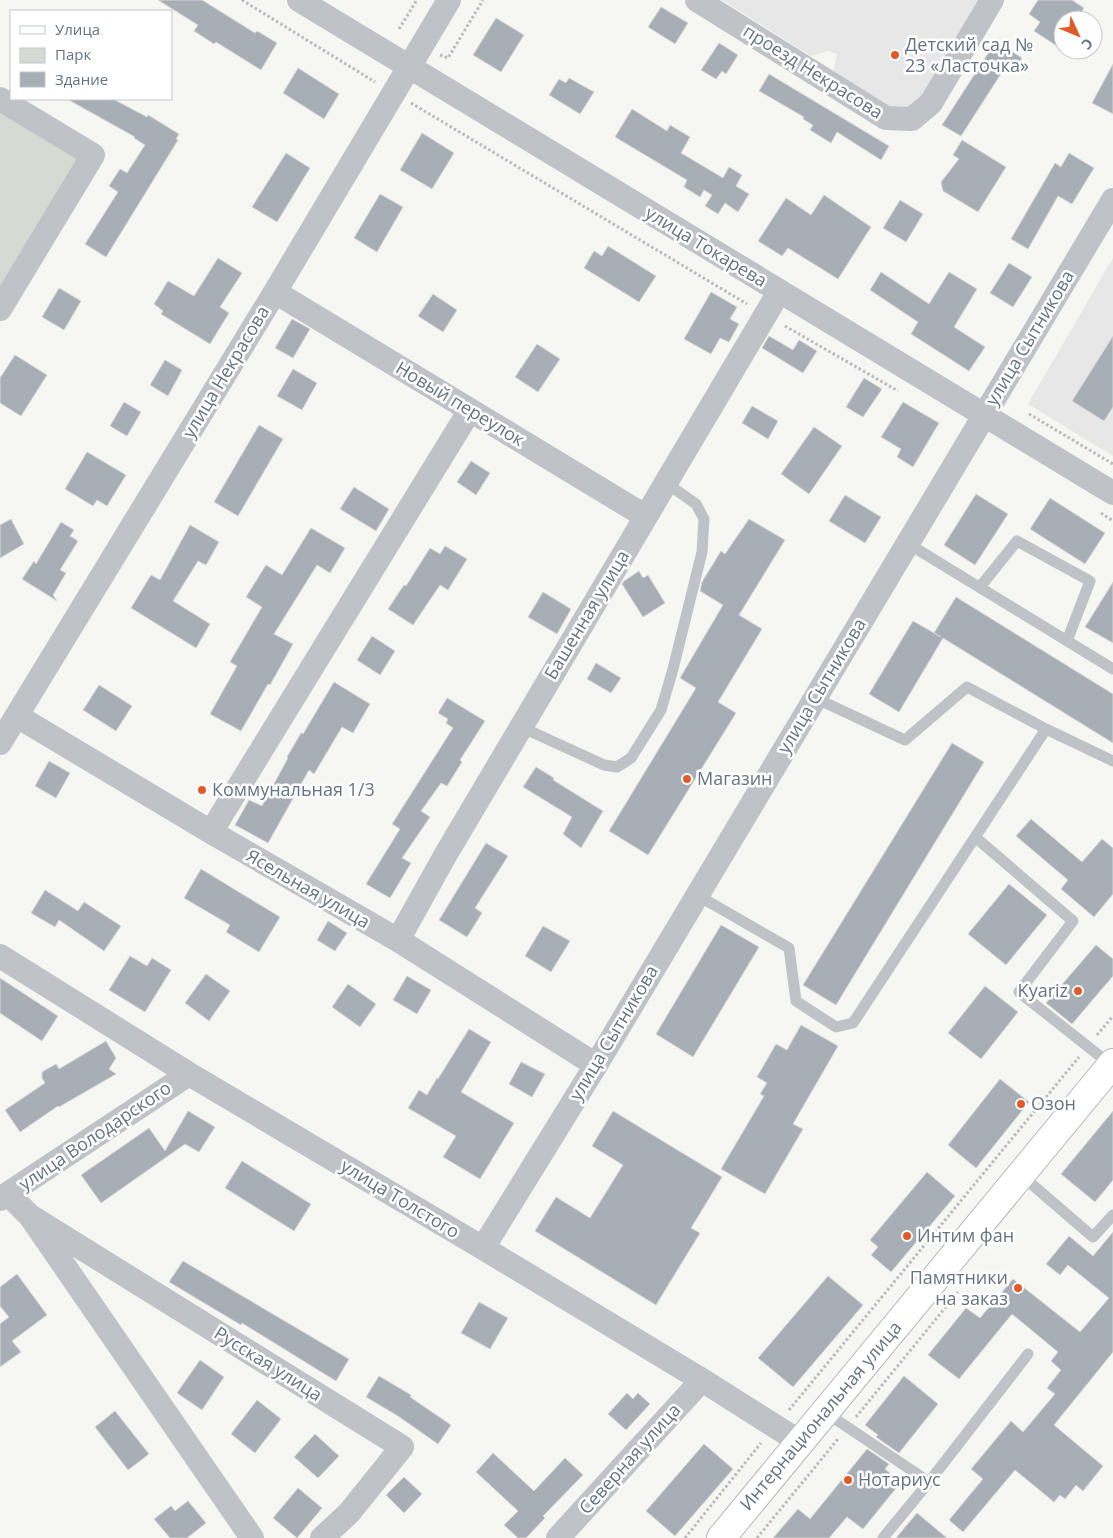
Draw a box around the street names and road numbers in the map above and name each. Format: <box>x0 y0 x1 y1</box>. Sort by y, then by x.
street label: проезд Некрасова <box>739 18 888 124</box>
street label: улица Токарева <box>641 200 772 292</box>
street label: улица Сытникова <box>979 265 1079 410</box>
street label: улица Некрасова <box>176 301 274 442</box>
street label: Новый переулок <box>392 355 530 451</box>
street label: Башенная улица <box>538 545 634 683</box>
street label: улица Сытникова <box>771 613 871 758</box>
street label: Ясельная улица <box>242 843 375 933</box>
street label: улица Сытникова <box>563 960 663 1105</box>
street label: улица Володарского <box>14 1075 175 1195</box>
street label: улица Толстого <box>337 1153 464 1243</box>
street label: Интернациональная улица <box>734 1316 907 1515</box>
street label: Русская улица <box>210 1320 327 1406</box>
street label: Северная улица <box>573 1398 685 1519</box>

